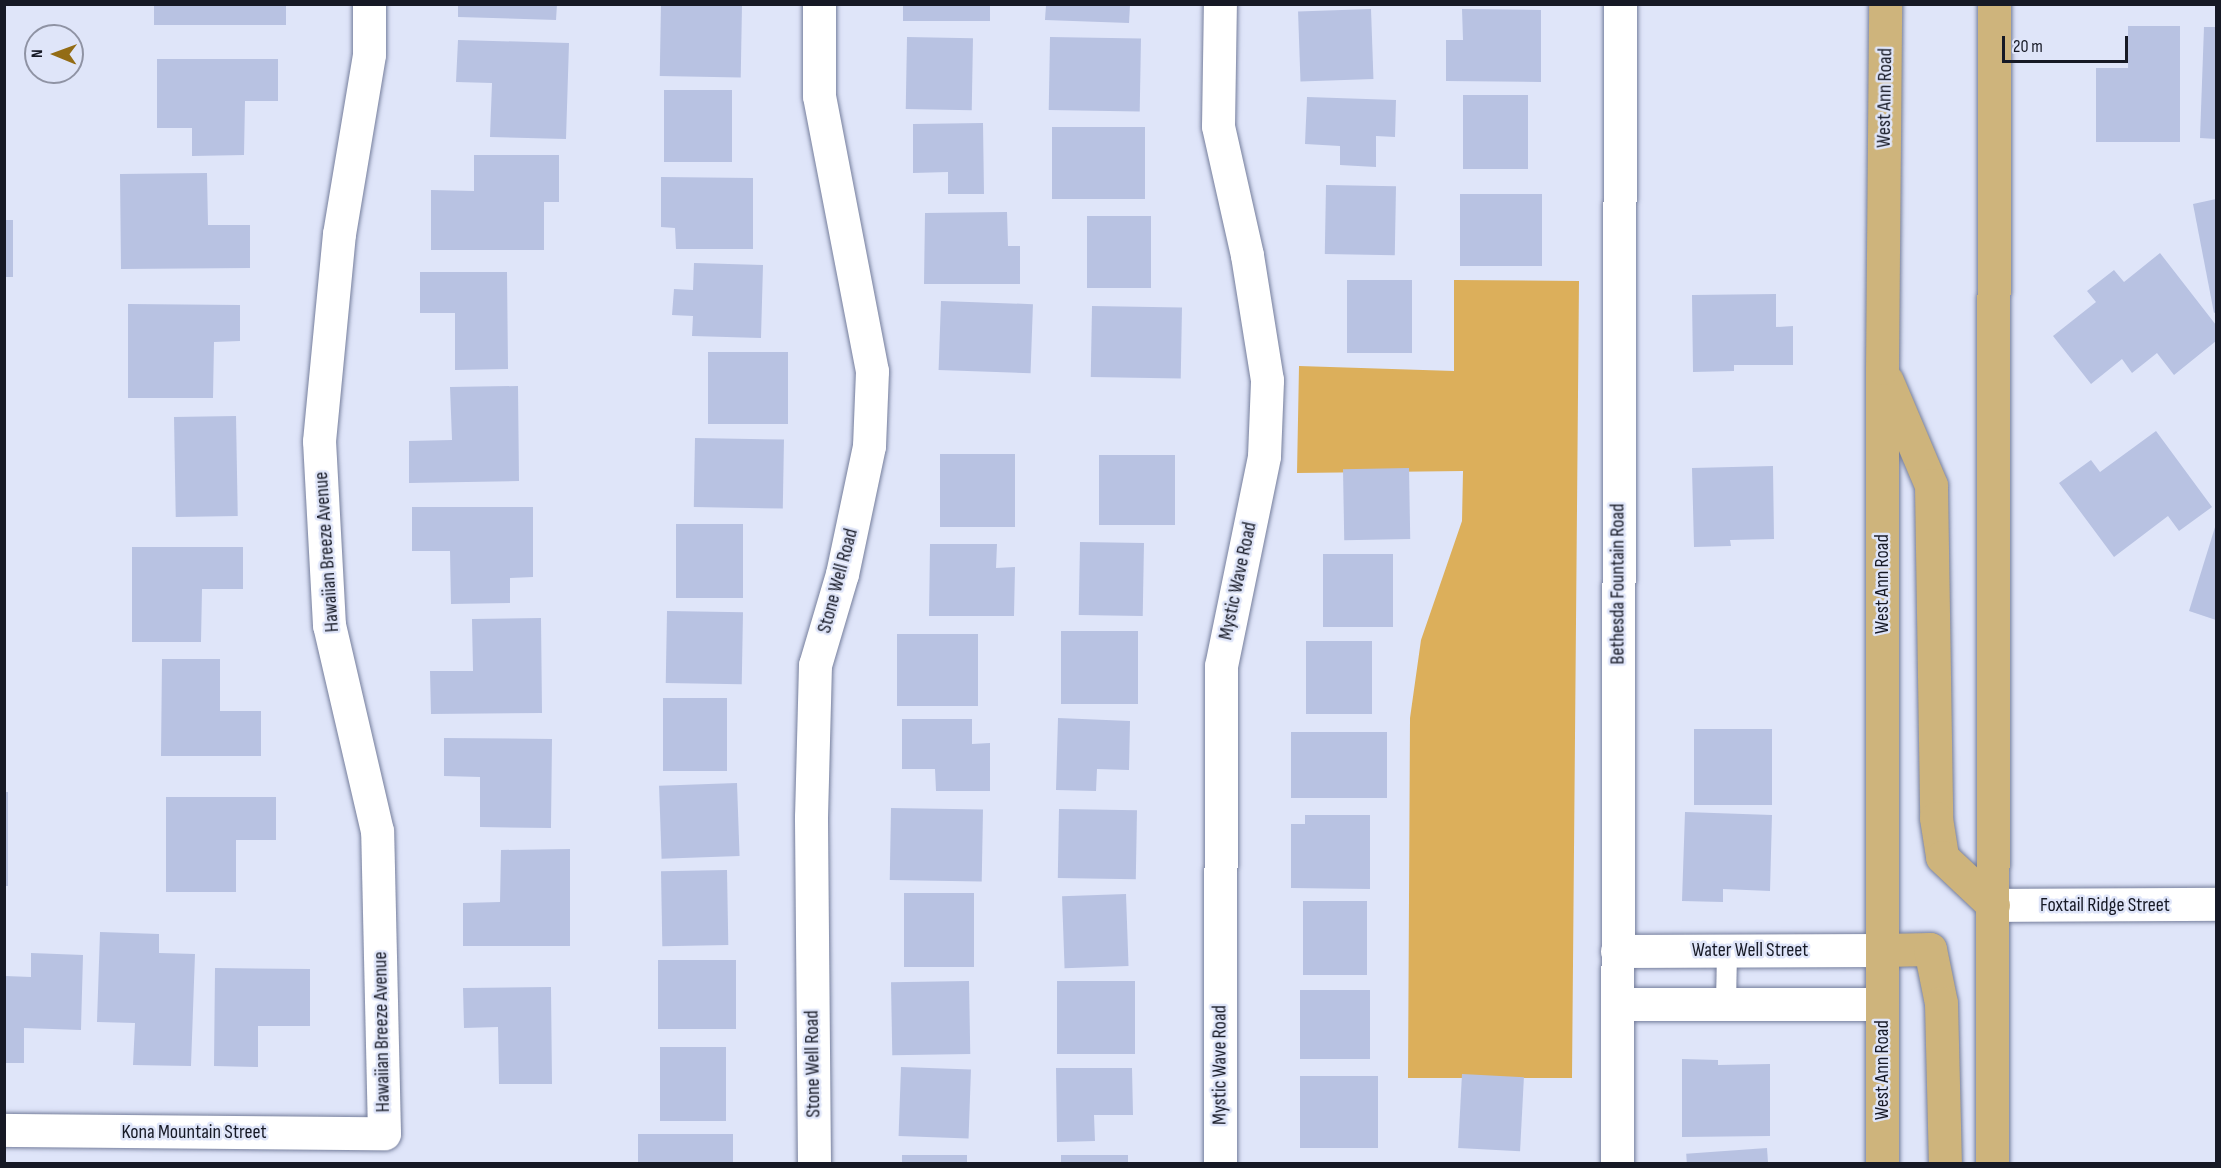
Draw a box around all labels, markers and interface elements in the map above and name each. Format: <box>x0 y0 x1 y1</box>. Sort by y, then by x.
north arrow <box>24 24 84 84</box>
scale bar <box>2005 24 2131 62</box>
text: 20 m <box>2013 36 2043 57</box>
street label: West Ann Road <box>1872 48 1898 148</box>
text: N <box>28 49 47 58</box>
street label: Hawaiian Breeze Avenue <box>309 471 345 633</box>
street label: Bethesda Fountain Road <box>1606 503 1630 665</box>
street label: Mystic Wave Road <box>1214 520 1262 642</box>
street label: Stone Well Road <box>813 526 863 636</box>
street label: West Ann Road <box>1870 534 1894 634</box>
street label: Foxtail Ridge Street <box>2040 893 2170 917</box>
street label: Water Well Street <box>1692 938 1808 962</box>
street label: Hawaiian Breeze Avenue <box>369 951 395 1113</box>
street label: Mystic Wave Road <box>1208 1005 1232 1125</box>
street label: Stone Well Road <box>800 1010 826 1118</box>
street label: West Ann Road <box>1870 1020 1894 1120</box>
street label: Kona Mountain Street <box>121 1120 267 1144</box>

